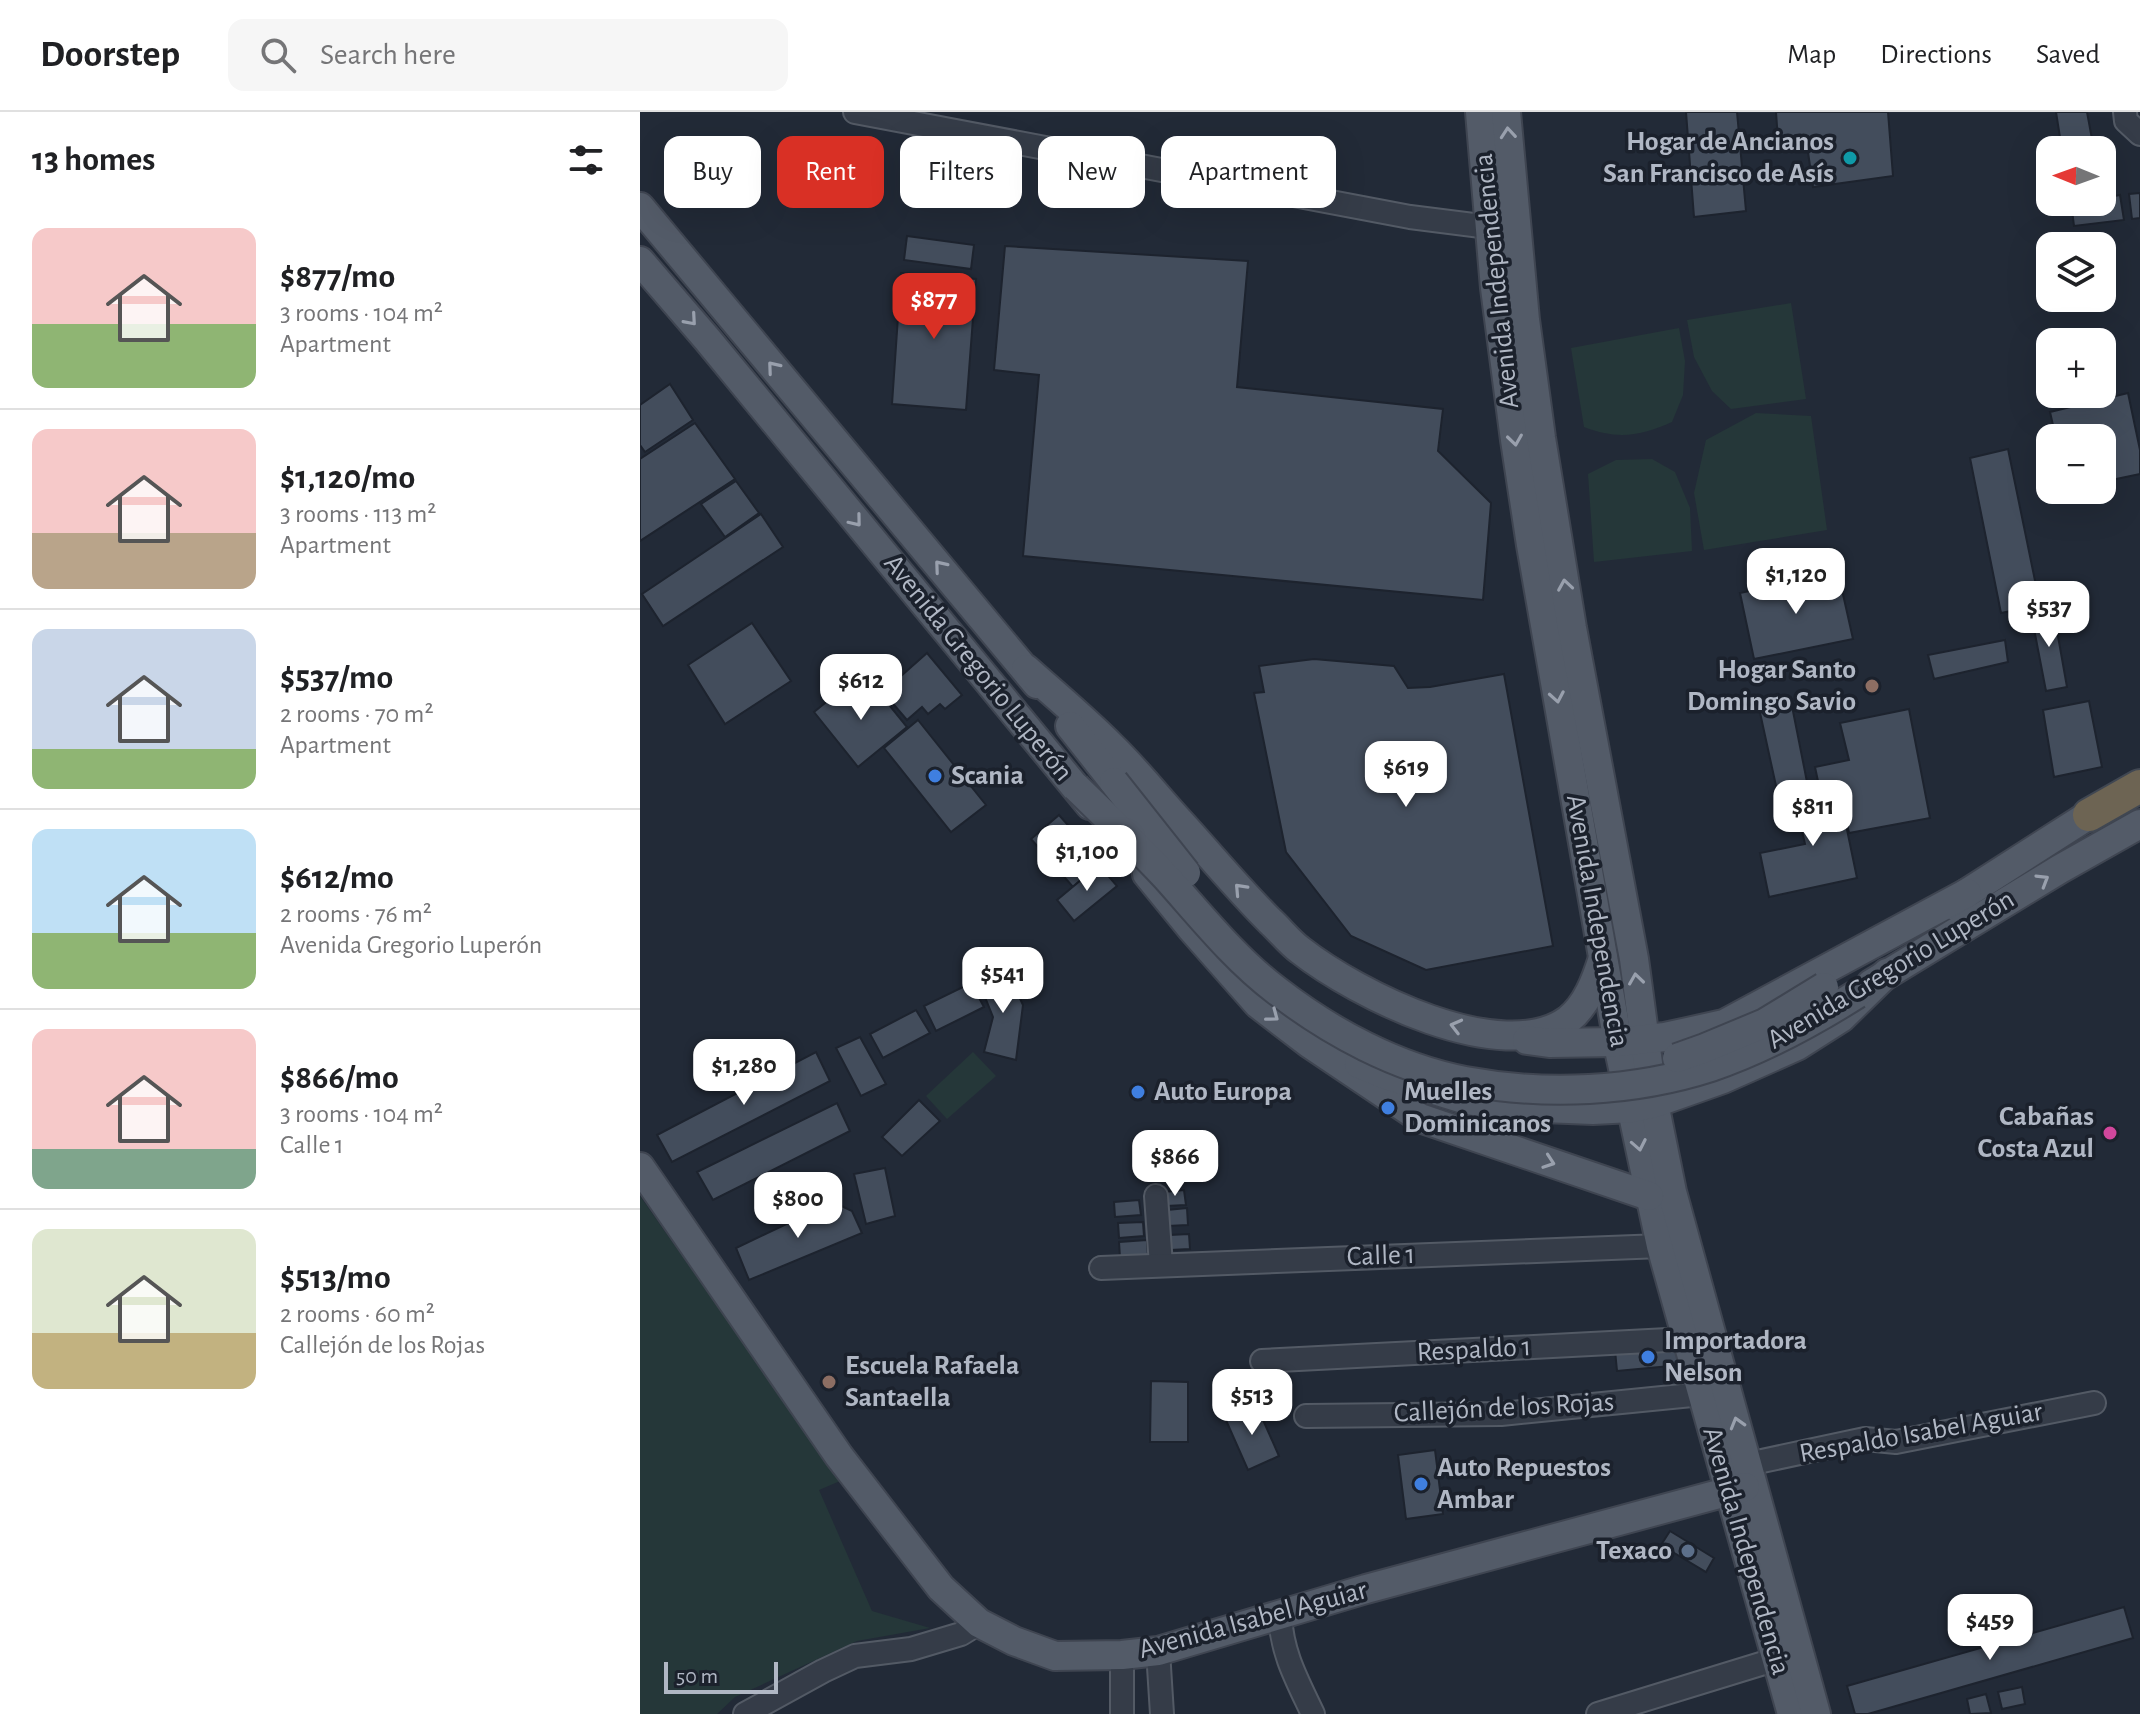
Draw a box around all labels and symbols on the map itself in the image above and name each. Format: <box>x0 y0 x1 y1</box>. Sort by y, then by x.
one-way arrow <box>1499 126 1516 139</box>
place label: Hogar de Ancianos San Francisco de Asís <box>1603 128 1834 188</box>
north arrow <box>2036 136 2116 216</box>
marker: Hogar de Ancianos San Francisco de Asís <box>1841 149 1859 167</box>
street label: Avenida Independencia <box>1470 152 1524 410</box>
pin: $877 <box>887 273 981 341</box>
one-way arrow <box>681 311 696 326</box>
one-way arrow <box>768 361 783 376</box>
one-way arrow <box>1506 433 1523 447</box>
one-way arrow <box>847 512 861 527</box>
pin: $1,120 <box>1731 548 1861 616</box>
street label: Avenida Gregorio Luperón <box>878 549 1078 787</box>
one-way arrow <box>935 561 950 575</box>
one-way arrow <box>1558 578 1575 592</box>
pin: $537 <box>2002 581 2096 649</box>
pin: $612 <box>814 654 908 722</box>
place label: Hogar Santo Domingo Savio <box>1687 656 1856 716</box>
marker: Hogar Santo Domingo Savio <box>1863 677 1881 695</box>
one-way arrow <box>1548 690 1565 703</box>
pin: $619 <box>1359 741 1453 809</box>
place label: Scania <box>951 762 1024 790</box>
marker: Scania <box>926 767 944 785</box>
pin: $811 <box>1766 780 1860 848</box>
street label: Avenida Independencia <box>1561 792 1633 1050</box>
pin: $1,100 <box>1022 825 1152 893</box>
one-way arrow <box>2034 874 2049 890</box>
one-way arrow <box>1235 884 1250 898</box>
street label: Avenida Gregorio Luperón <box>1763 885 2019 1055</box>
pin: $541 <box>956 947 1050 1015</box>
one-way arrow <box>1628 972 1645 985</box>
one-way arrow <box>1264 1006 1279 1020</box>
one-way arrow <box>1449 1019 1463 1036</box>
pin: $1,280 <box>679 1039 809 1107</box>
place label: Auto Europa <box>1154 1078 1292 1106</box>
place label: Muelles Dominicanos <box>1404 1078 1551 1138</box>
marker: Auto Europa <box>1129 1083 1147 1101</box>
marker: Muelles Dominicanos <box>1379 1099 1397 1117</box>
place label: Cabañas Costa Azul <box>1978 1103 2094 1163</box>
marker: Cabañas Costa Azul <box>2101 1124 2119 1142</box>
pin: $866 <box>1128 1130 1222 1198</box>
one-way arrow <box>1629 1138 1646 1152</box>
one-way arrow <box>1542 1153 1556 1169</box>
pin: $800 <box>751 1172 845 1240</box>
street label: Calle 1 <box>1346 1241 1416 1271</box>
place label: Importadora Nelson <box>1664 1327 1807 1387</box>
street label: Respaldo 1 <box>1416 1333 1532 1367</box>
marker: Importadora Nelson <box>1639 1348 1657 1366</box>
place label: Escuela Rafaela Santaella <box>845 1352 1019 1412</box>
pin: $513 <box>1205 1369 1299 1437</box>
marker: Escuela Rafaela Santaella <box>820 1373 838 1391</box>
street label: Callejón de los Rojas <box>1393 1388 1615 1428</box>
street label: Respaldo Isabel Aguiar <box>1797 1398 2045 1468</box>
one-way arrow <box>1729 1416 1746 1430</box>
street label: Avenida Independencia <box>1697 1424 1795 1678</box>
place label: Auto Repuestos Ambar <box>1437 1454 1611 1514</box>
marker: Auto Repuestos Ambar <box>1412 1475 1430 1493</box>
place label: Texaco <box>1596 1537 1672 1565</box>
marker: Texaco <box>1679 1542 1697 1560</box>
street label: Avenida Isabel Aguiar <box>1136 1576 1370 1664</box>
pin: $459 <box>1943 1594 2037 1662</box>
scale bar <box>664 1658 778 1694</box>

